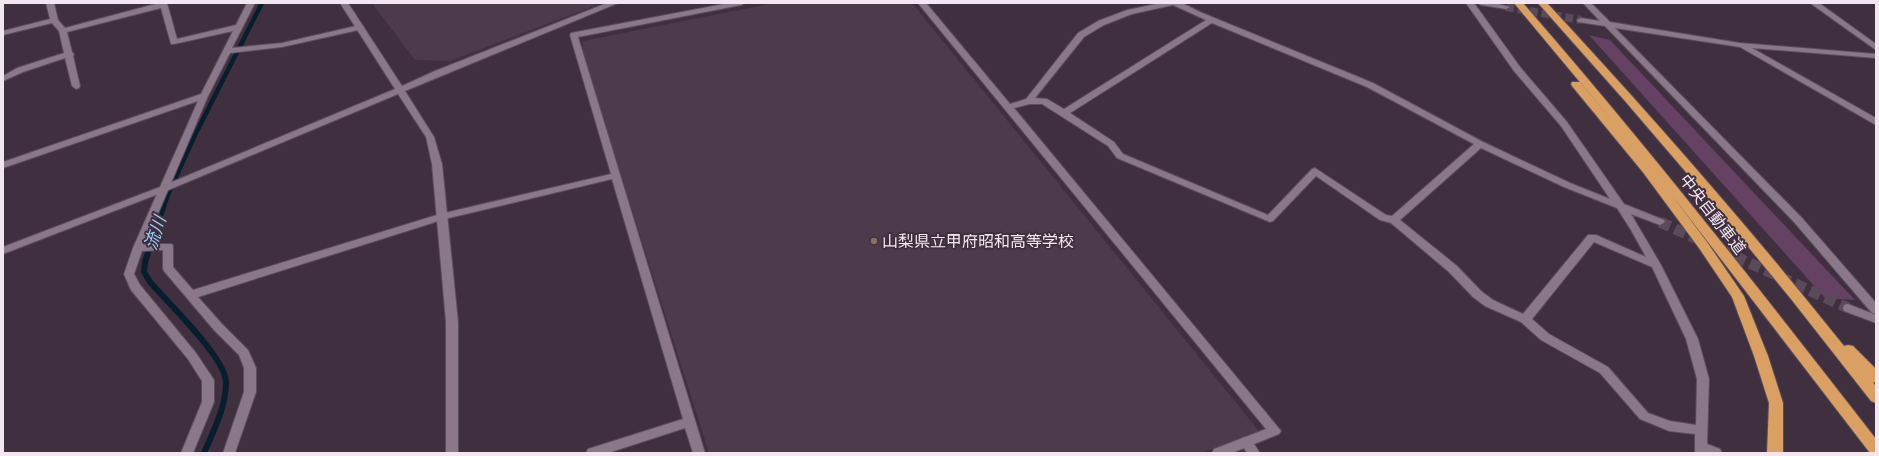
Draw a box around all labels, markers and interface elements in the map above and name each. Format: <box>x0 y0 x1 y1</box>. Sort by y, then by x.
street label: 中央自動車道 <box>1676 171 1750 258</box>
water label: 流川 <box>140 212 170 252</box>
place label: 山梨県立甲府昭和高等学校 <box>882 232 1074 251</box>
marker: 山梨県立甲府昭和高等学校 <box>869 236 879 246</box>

